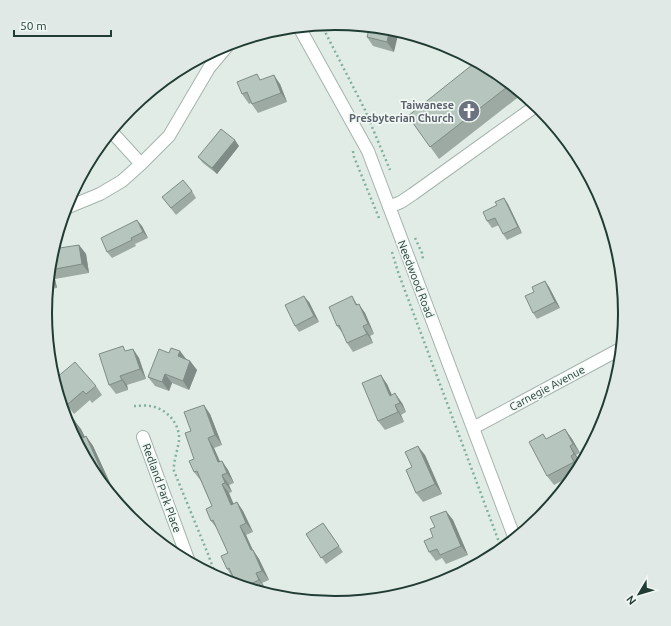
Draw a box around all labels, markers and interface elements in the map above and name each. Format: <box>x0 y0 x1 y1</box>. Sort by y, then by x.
scale bar <box>14 12 111 38</box>
text: 50 m <box>20 19 47 32</box>
church icon: Taiwanese Presbyterian Church <box>456 98 482 124</box>
place label: Taiwanese Presbyterian Church <box>349 99 454 124</box>
street label: Needwood Road <box>396 239 436 319</box>
street label: Carnegie Avenue <box>507 363 587 413</box>
street label: Redland Park Place <box>140 442 184 534</box>
north arrow <box>619 574 659 614</box>
text: N <box>624 593 638 607</box>

